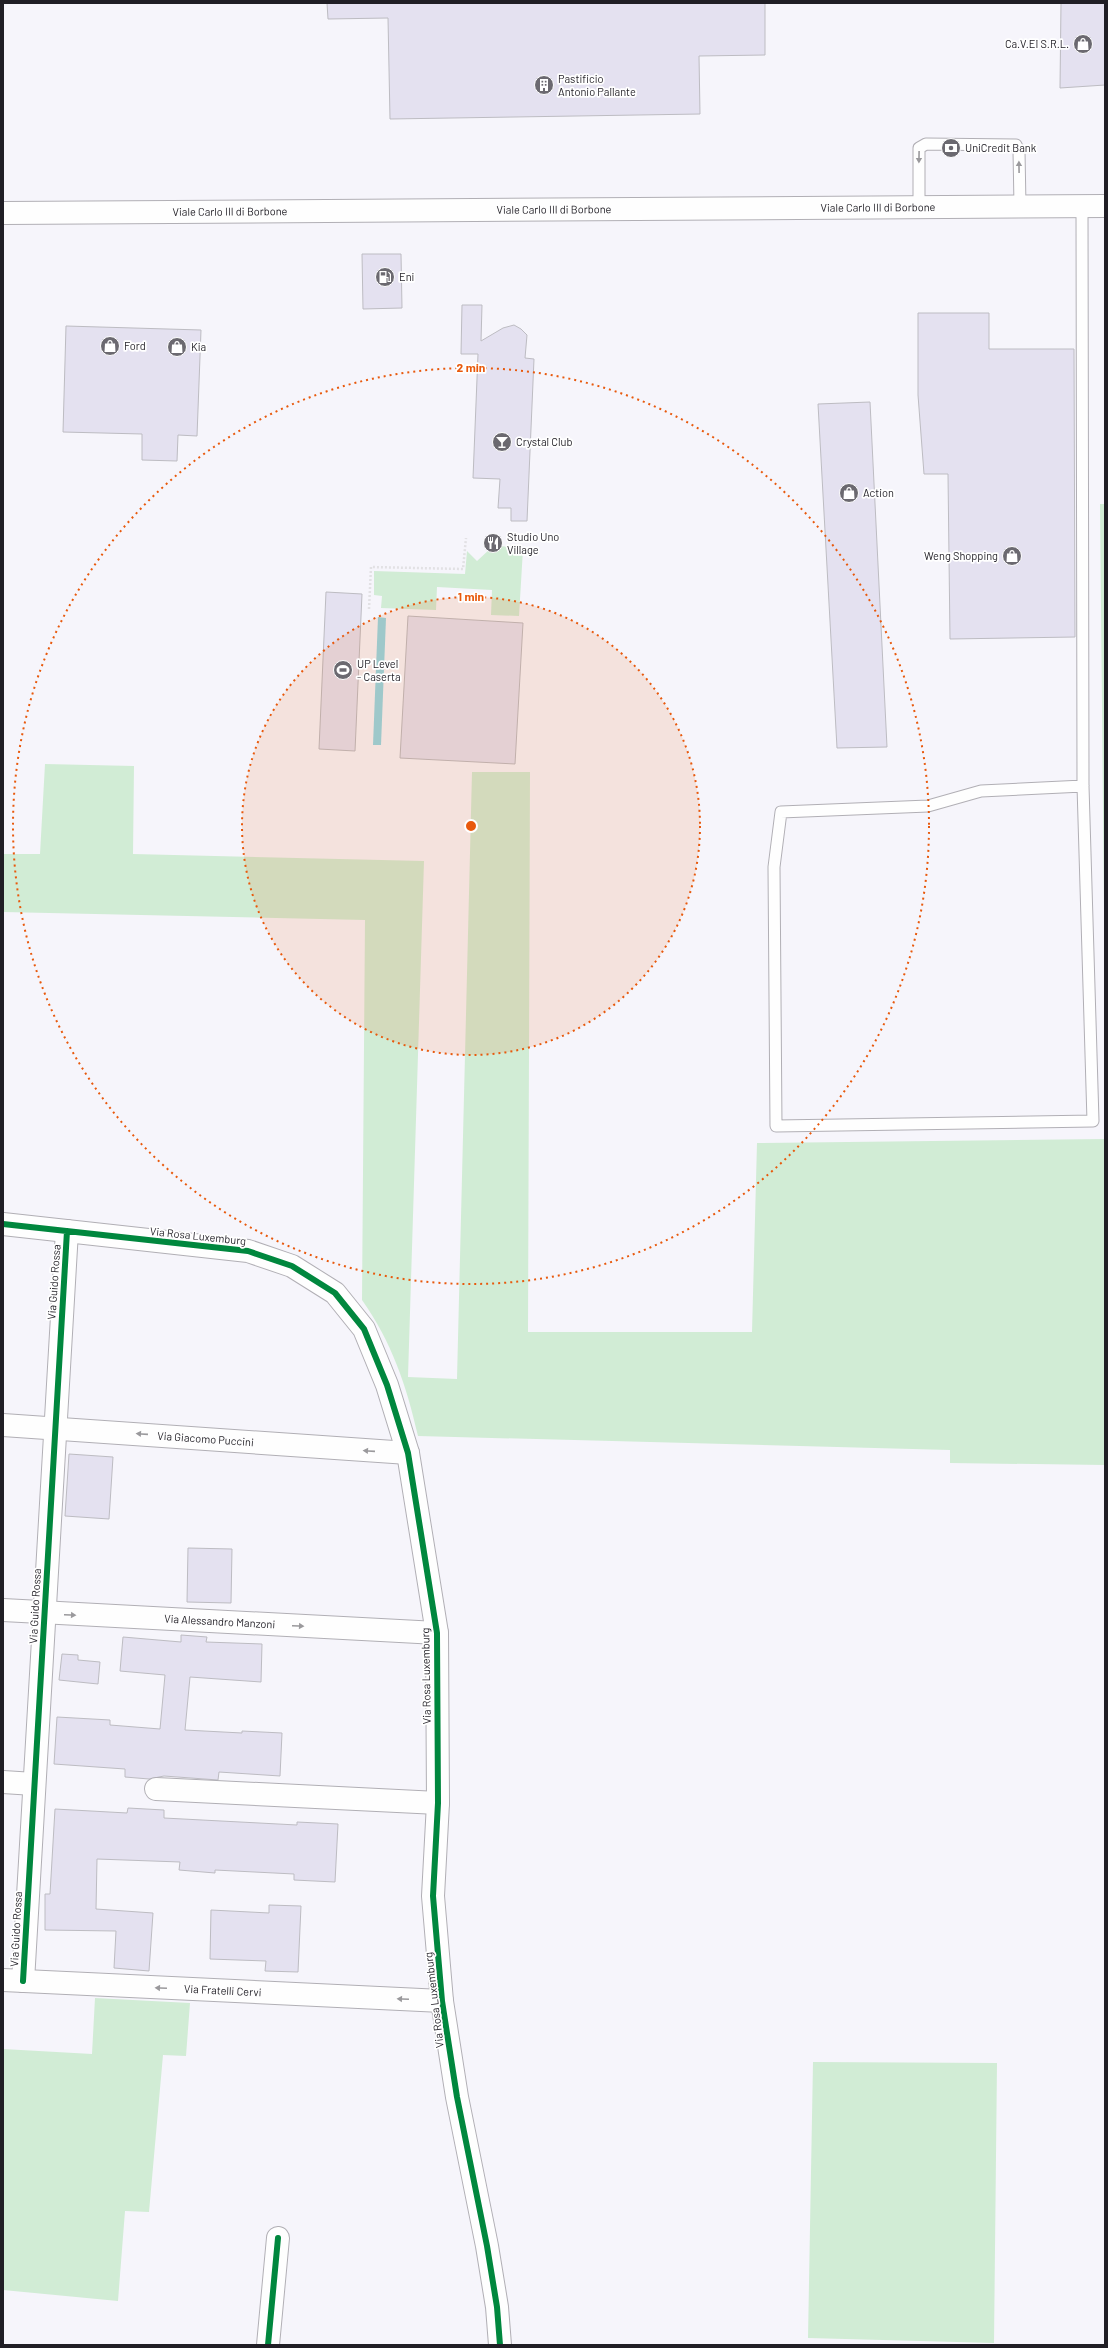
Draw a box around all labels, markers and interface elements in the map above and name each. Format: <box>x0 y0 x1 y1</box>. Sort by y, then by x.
shop icon: Ca.V.EI S.R.L. <box>1072 33 1094 55</box>
place label: Ca.V.EI S.R.L. <box>1005 37 1069 50</box>
place label: Pastificio Antonio Pallante <box>558 72 636 98</box>
building icon: Pastificio Antonio Pallante <box>533 74 555 96</box>
bank icon: UniCredit Bank <box>940 137 962 159</box>
place label: UniCredit Bank <box>965 141 1037 154</box>
one-way arrow <box>916 151 922 164</box>
one-way arrow <box>1016 160 1022 173</box>
street label: Viale Carlo III di Borbone <box>820 200 936 214</box>
street label: Viale Carlo III di Borbone <box>496 202 612 216</box>
street label: Viale Carlo III di Borbone <box>172 204 288 218</box>
fuel station icon: Eni <box>374 266 396 288</box>
place label: Eni <box>399 270 415 283</box>
shop icon: Ford <box>99 335 121 357</box>
shop icon: Kia <box>166 336 188 358</box>
place label: Ford <box>124 339 146 352</box>
place label: Kia <box>191 340 206 353</box>
text: 2 min <box>457 360 485 374</box>
bar icon: Crystal Club <box>491 431 513 453</box>
place label: Crystal Club <box>516 435 572 448</box>
shop icon: Action <box>838 482 860 504</box>
place label: Action <box>863 486 894 499</box>
place label: Studio Uno Village <box>507 530 559 556</box>
restaurant icon: Studio Uno Village <box>482 532 504 554</box>
shop icon: Weng Shopping <box>1001 545 1023 567</box>
place label: Weng Shopping <box>924 549 998 562</box>
text: 1 min <box>458 589 484 603</box>
place label: UP Level - Caserta <box>357 657 401 683</box>
sports icon: UP Level - Caserta <box>332 659 354 681</box>
centre of rings <box>464 819 478 833</box>
street label: Via Rosa Luxemburg <box>149 1224 247 1247</box>
street label: Via Guido Rossa <box>44 1244 63 1320</box>
street label: Via Giacomo Puccini <box>157 1429 254 1448</box>
one-way arrow <box>136 1431 148 1438</box>
one-way arrow <box>363 1447 375 1454</box>
street label: Via Guido Rossa <box>26 1568 43 1644</box>
one-way arrow <box>64 1612 77 1618</box>
street label: Via Alessandro Manzoni <box>164 1612 276 1630</box>
one-way arrow <box>292 1623 305 1629</box>
street label: Via Rosa Luxemburg <box>418 1627 433 1724</box>
street label: Via Guido Rossa <box>7 1891 24 1967</box>
street label: Via Rosa Luxemburg <box>421 1951 446 2049</box>
street label: Via Fratelli Cervi <box>184 1982 262 1998</box>
one-way arrow <box>155 1984 167 1991</box>
one-way arrow <box>397 1996 409 2003</box>

